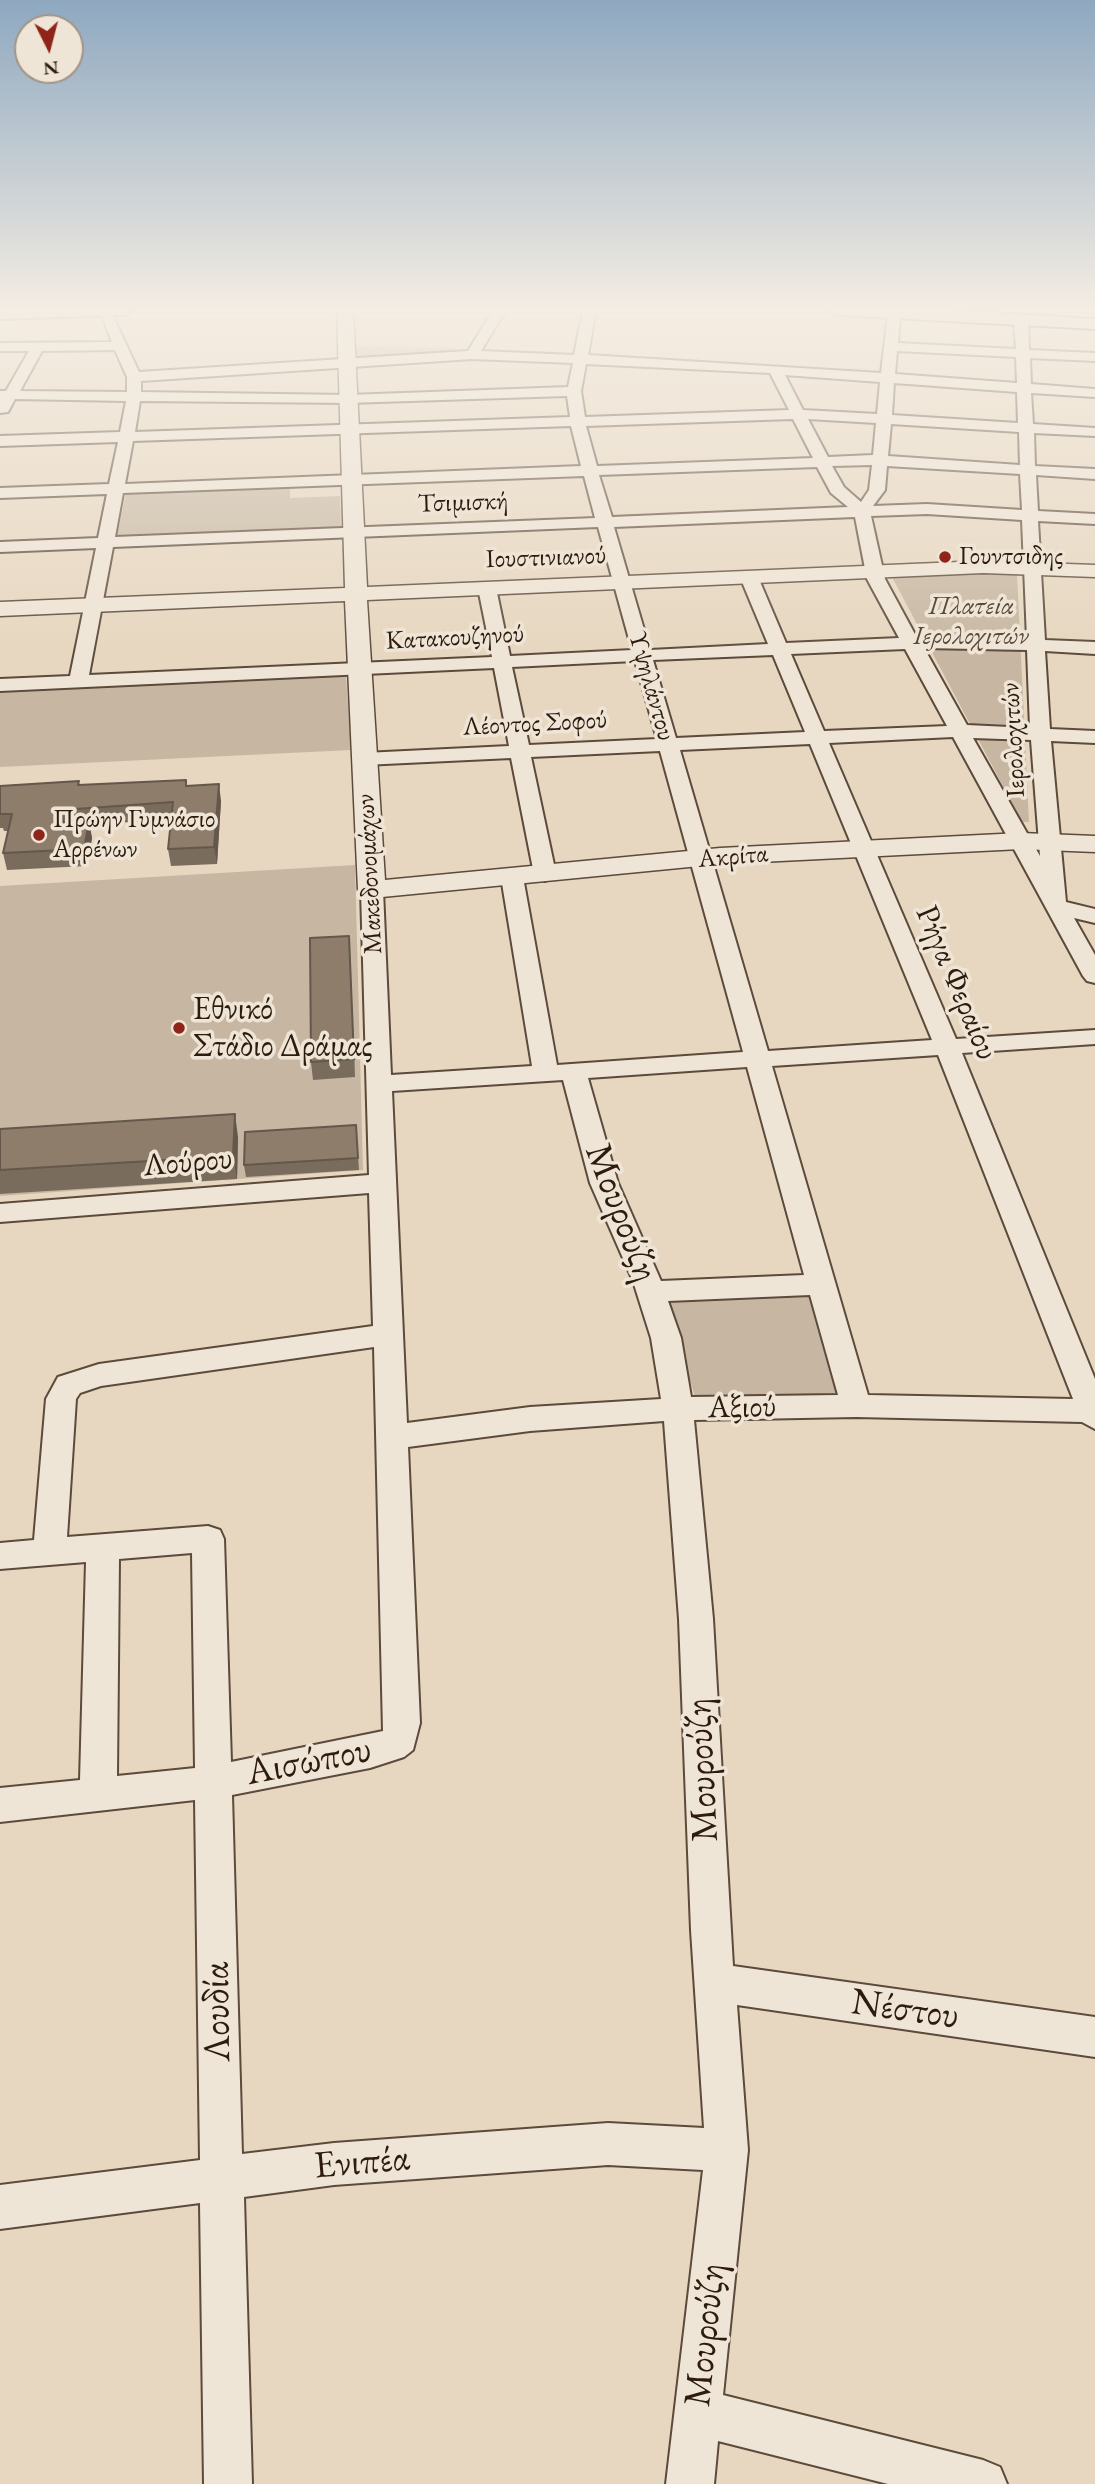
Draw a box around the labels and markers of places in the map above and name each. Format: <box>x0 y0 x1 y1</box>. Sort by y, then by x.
place label: Γουντσιδης <box>959 541 1063 573</box>
marker: Γουντσιδης <box>937 549 953 565</box>
place label: Πρώην Γυμνάσιο Αρρένων <box>53 804 215 866</box>
marker: Πρώην Γυμνάσιο Αρρένων <box>31 827 47 843</box>
place label: Εθνικό Στάδιο Δράμας <box>193 991 372 1066</box>
marker: Εθνικό Στάδιο Δράμας <box>171 1020 187 1036</box>

